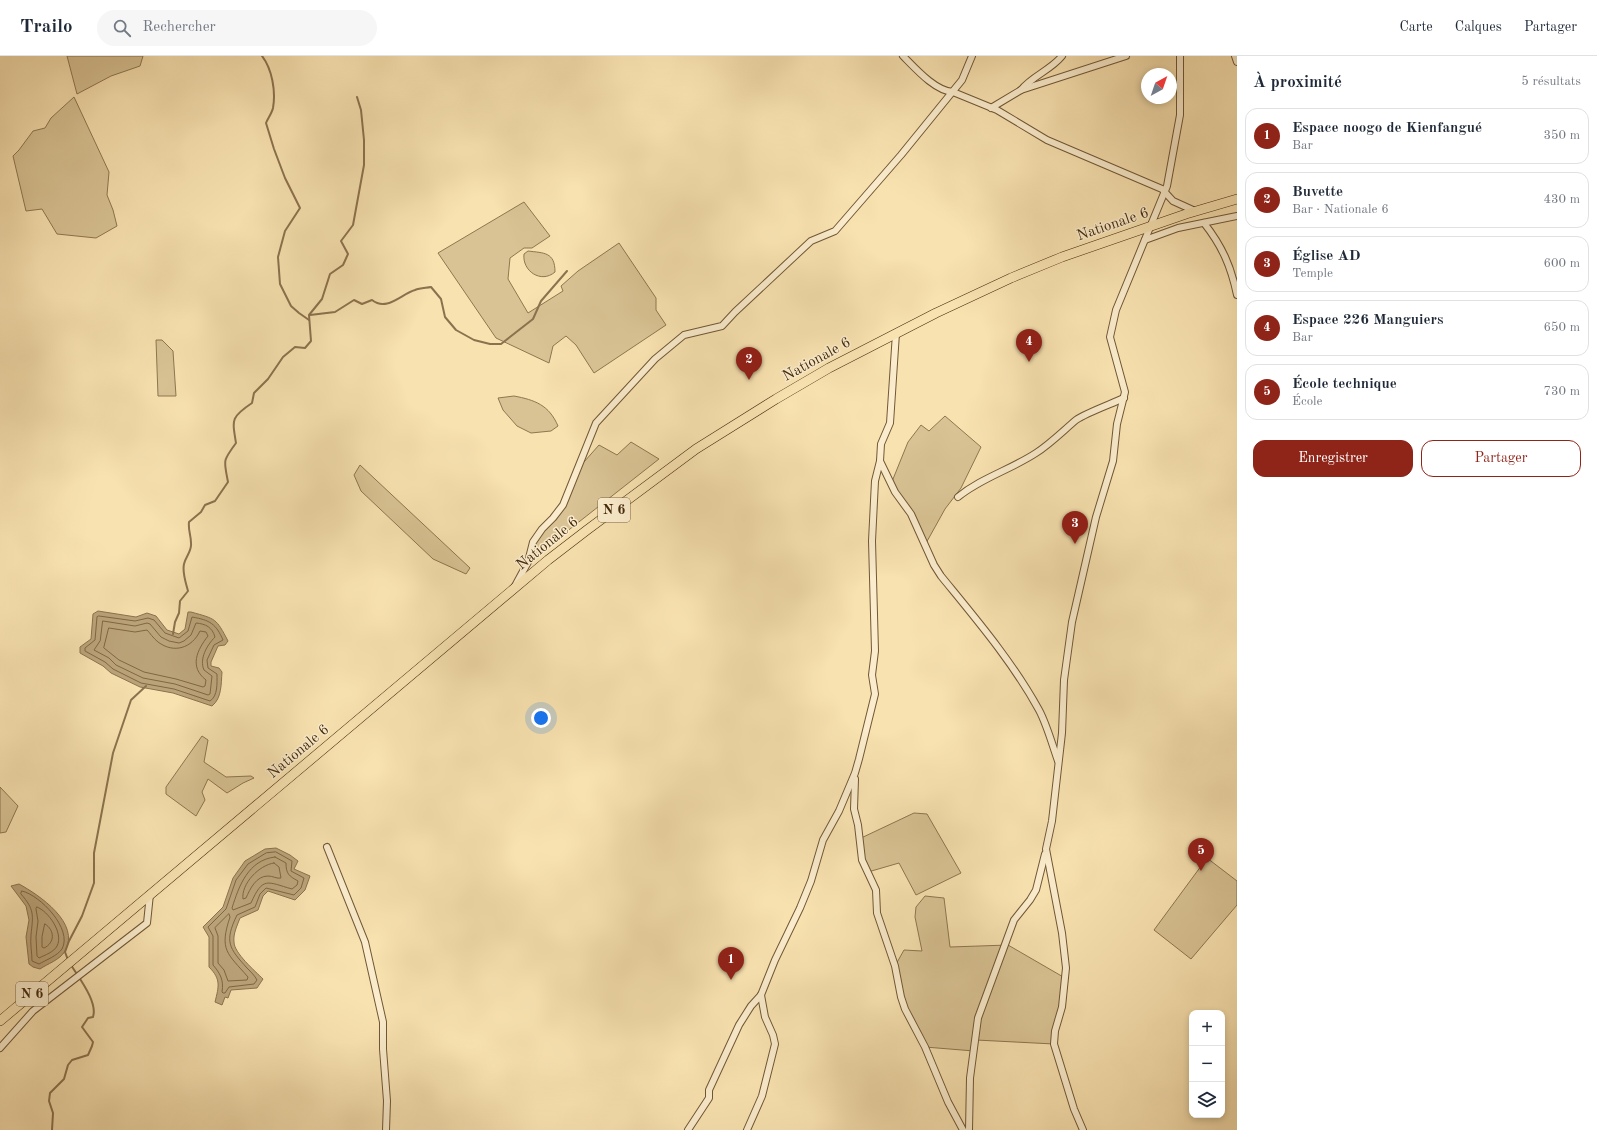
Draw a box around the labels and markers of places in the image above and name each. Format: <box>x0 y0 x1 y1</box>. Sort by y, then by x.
pin: 4 <box>1016 329 1042 362</box>
pin: 2 <box>736 347 762 380</box>
pin: 3 <box>1062 511 1088 544</box>
pin: 5 <box>1188 838 1214 871</box>
pin: 1 <box>718 947 744 980</box>

